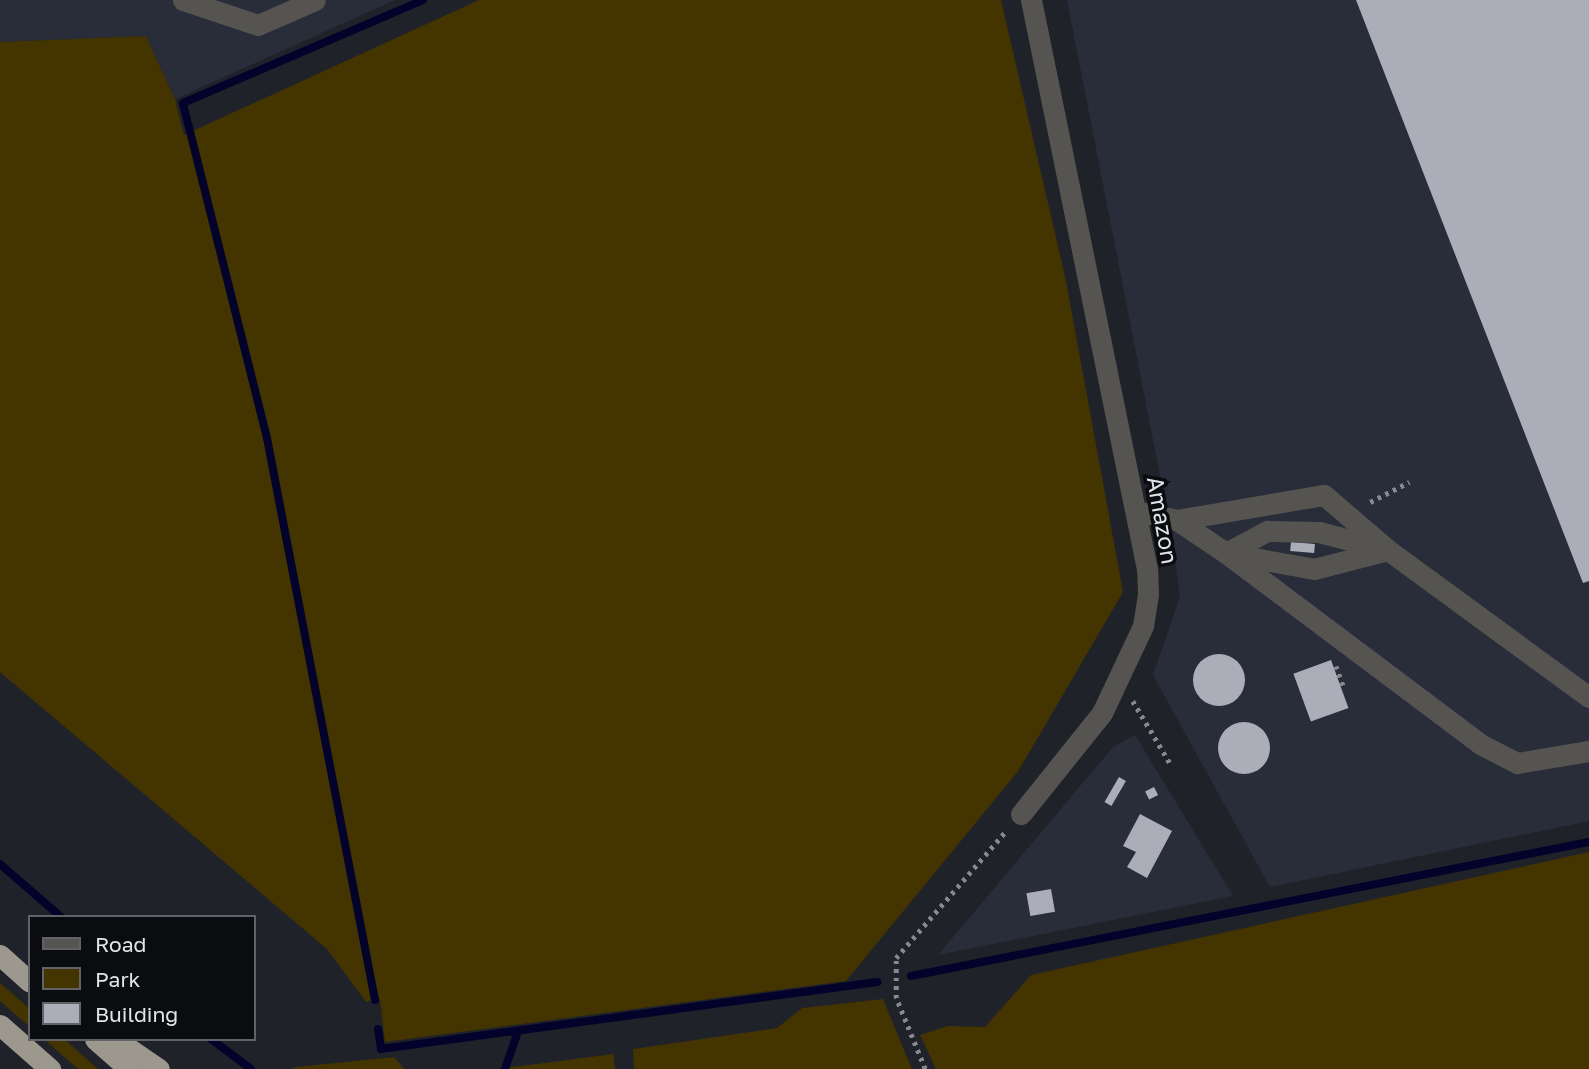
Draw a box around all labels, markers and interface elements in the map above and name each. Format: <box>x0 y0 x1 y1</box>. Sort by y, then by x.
street label: Amazon <box>1142 474 1184 566</box>
legend <box>28 915 256 1041</box>
text: Road <box>95 931 146 957</box>
text: Park <box>95 966 140 992</box>
text: Building <box>95 1001 178 1027</box>

